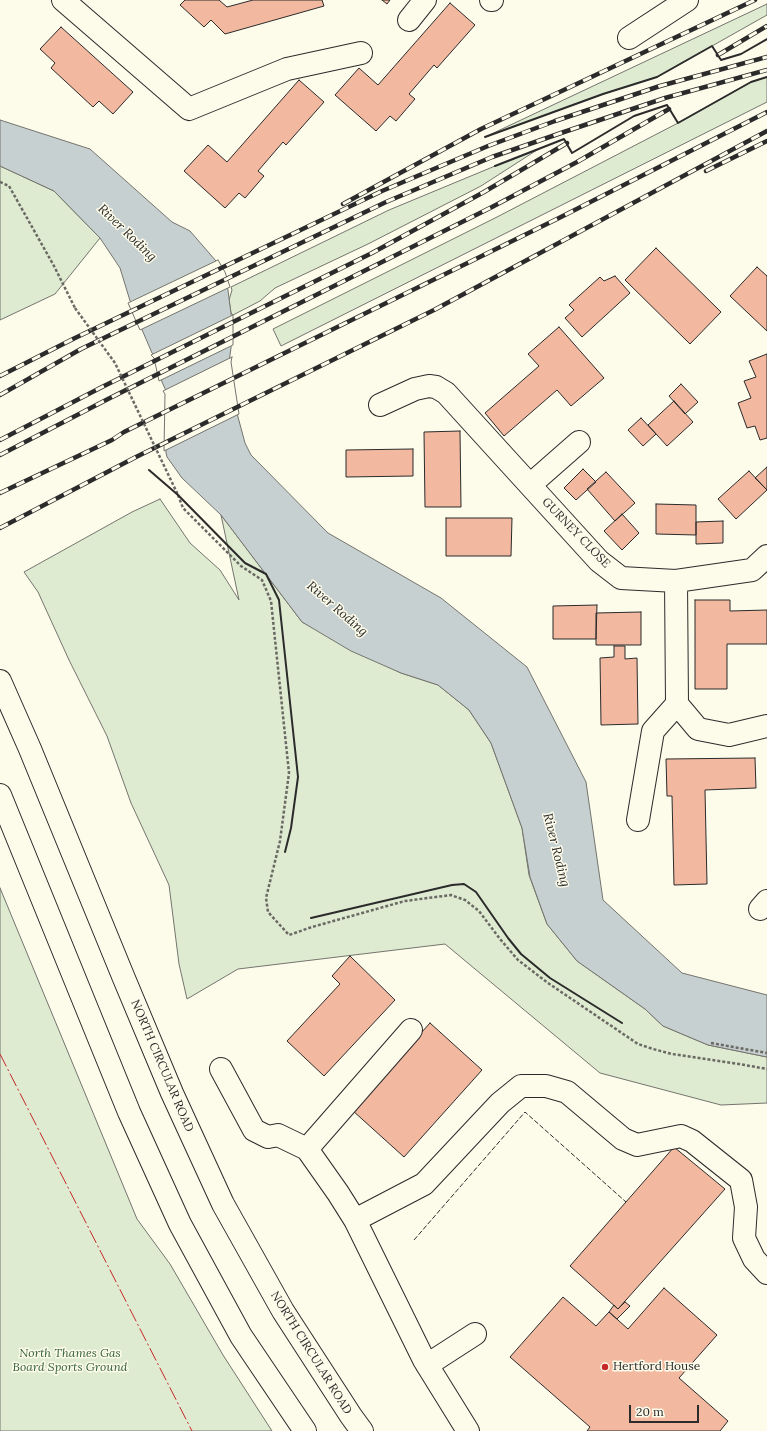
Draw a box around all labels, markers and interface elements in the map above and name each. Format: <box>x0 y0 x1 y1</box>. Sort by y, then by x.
water label: River Roding <box>94 201 160 265</box>
street label: GURNEY CLOSE <box>539 495 613 571</box>
water label: River Roding <box>303 578 371 640</box>
water label: River Roding <box>539 811 573 889</box>
street label: NORTH CIRCULAR ROAD <box>128 998 196 1134</box>
street label: NORTH CIRCULAR ROAD <box>267 1289 355 1417</box>
park label: North Thames Gas Board Sports Ground <box>12 1347 128 1375</box>
place label: Hertford House <box>613 1360 700 1374</box>
marker: Hertford House <box>600 1362 610 1372</box>
scale bar <box>631 1397 701 1423</box>
text: 20 m <box>636 1404 664 1419</box>

